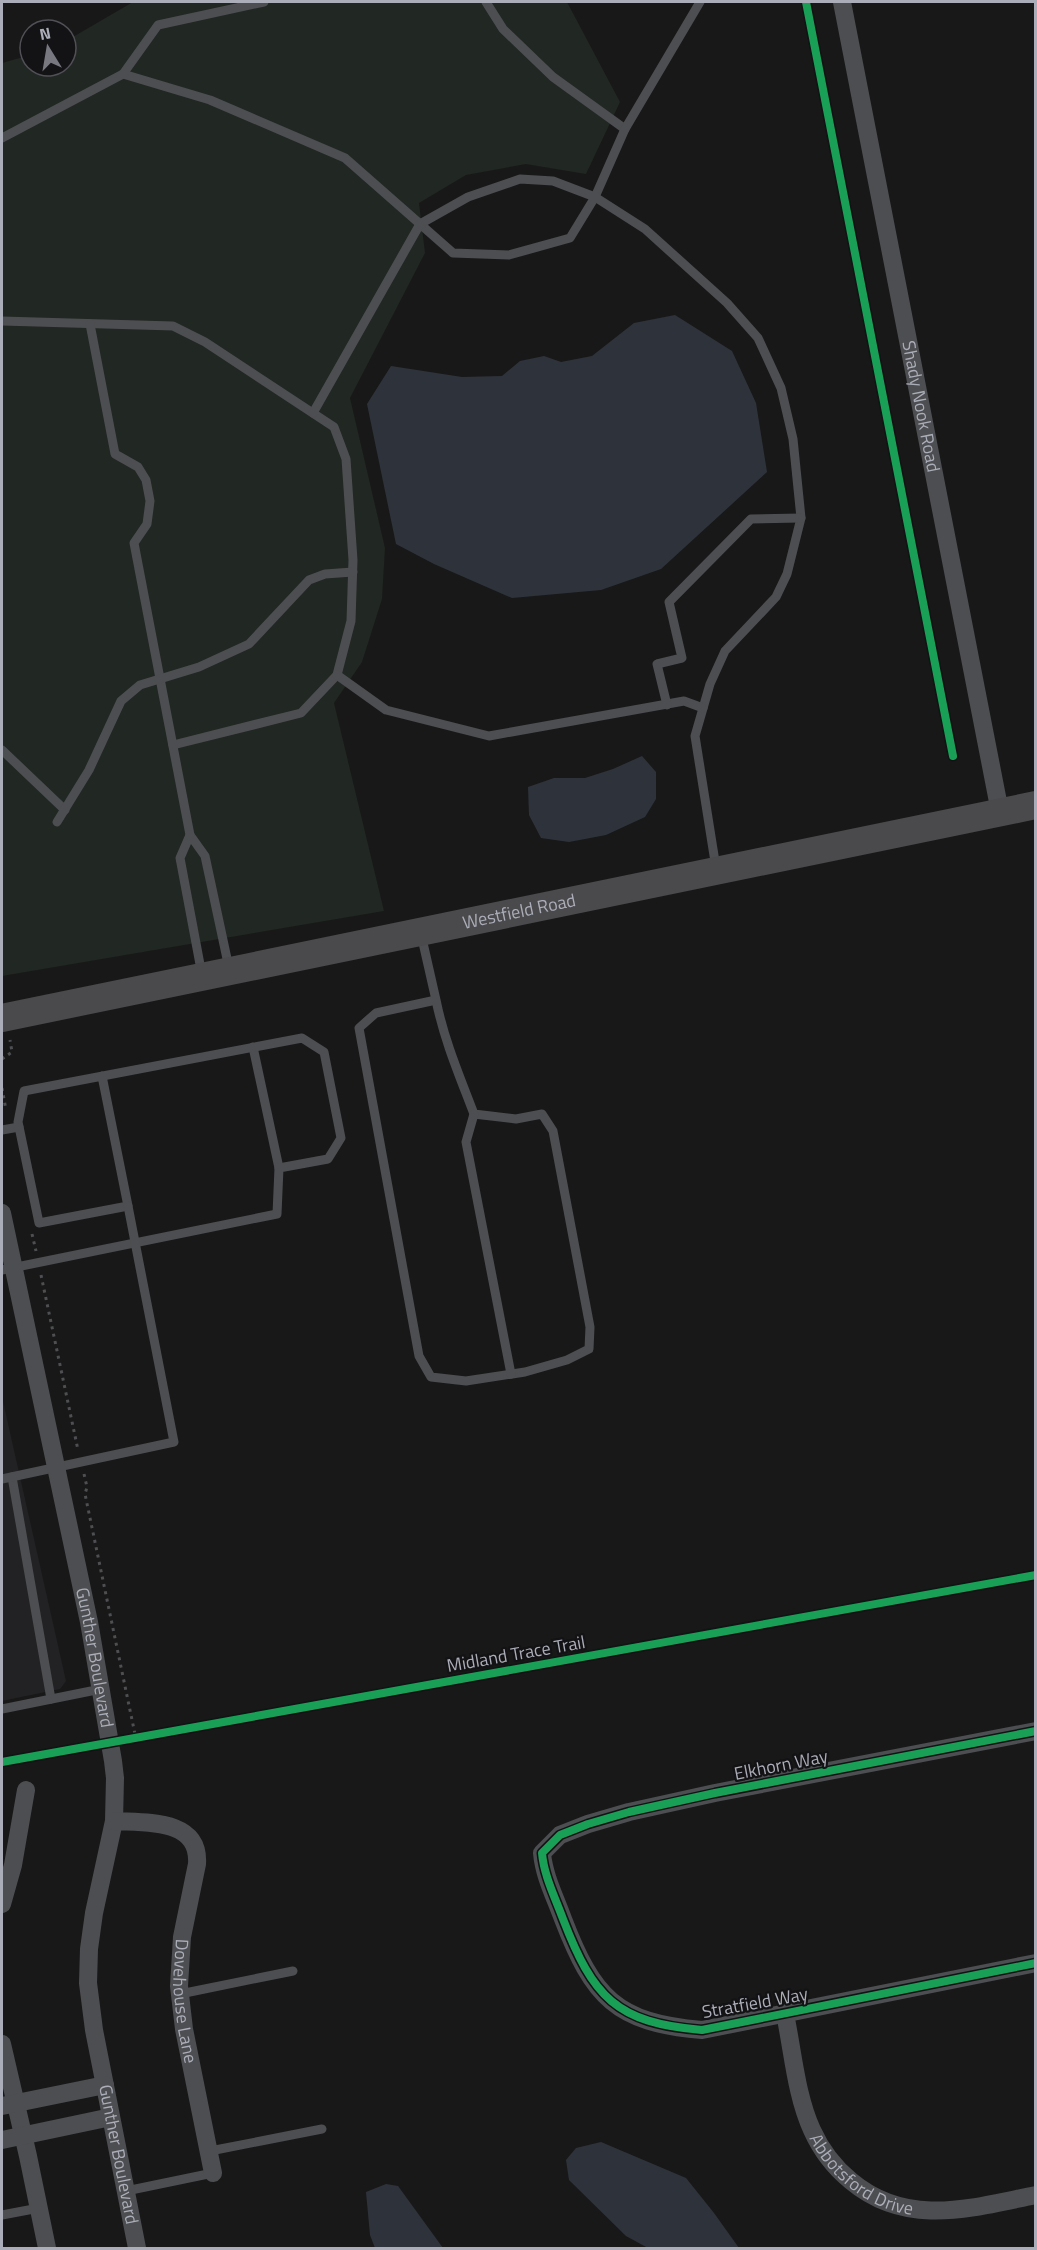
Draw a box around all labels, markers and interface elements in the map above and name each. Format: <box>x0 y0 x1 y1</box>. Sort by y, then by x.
north arrow <box>18 18 78 78</box>
text: N <box>37 20 53 46</box>
street label: Shady Nook Road <box>895 338 947 474</box>
street label: Westfield Road <box>460 886 578 936</box>
street label: Gunther Boulevard <box>69 1585 121 1729</box>
street label: Midland Trace Trail <box>445 1628 587 1679</box>
street label: Elkhorn Way <box>732 1742 830 1787</box>
street label: Dovehouse Lane <box>166 1938 205 2066</box>
street label: Stratfield Way <box>700 1980 810 2025</box>
street label: Gunther Boulevard <box>92 2082 146 2227</box>
street label: Abbotsford Drive <box>803 2128 915 2222</box>

